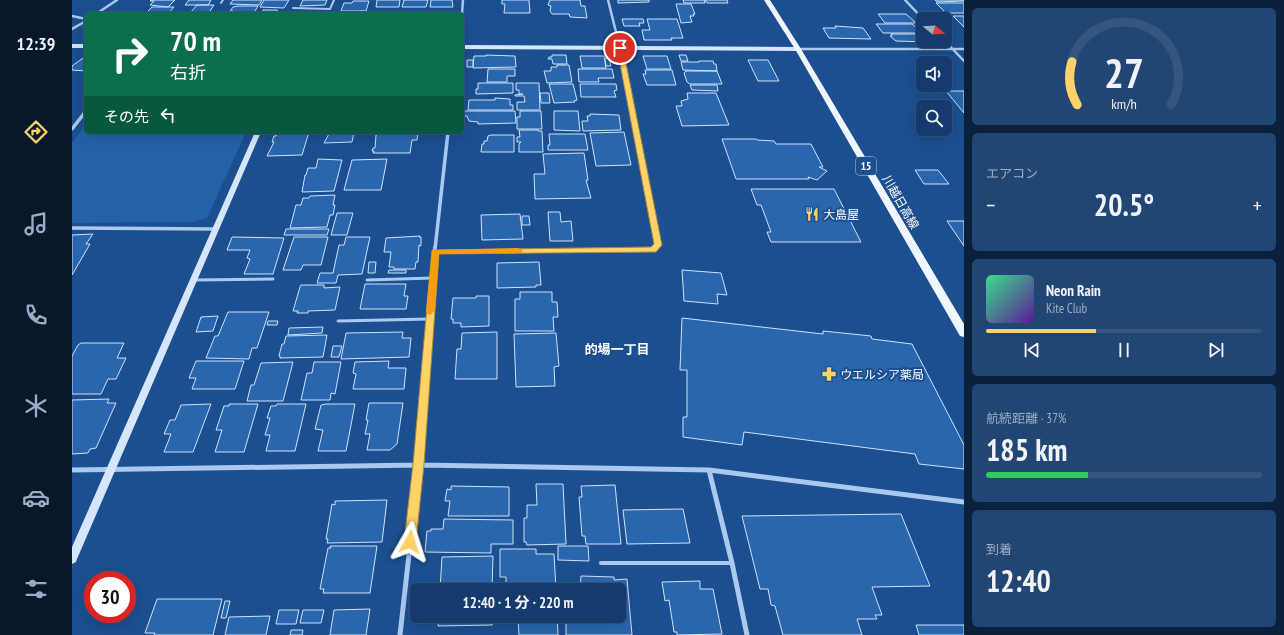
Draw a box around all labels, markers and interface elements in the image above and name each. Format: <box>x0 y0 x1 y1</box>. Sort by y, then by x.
north arrow <box>916 12 952 48</box>
map controls <box>916 12 952 136</box>
text: 70 m <box>170 22 221 59</box>
icon: right <box>104 28 156 80</box>
pin <box>603 31 637 65</box>
text: 12:39 <box>17 32 55 55</box>
icon: arrive <box>609 37 631 59</box>
text: 27 <box>1104 46 1144 99</box>
button: sound <box>916 56 952 92</box>
text: 右折 <box>170 61 206 84</box>
text: km/h <box>1111 93 1137 112</box>
button: search <box>916 100 952 136</box>
icon: left <box>157 104 179 126</box>
text: その先 <box>104 107 149 126</box>
icon: directions <box>22 118 50 146</box>
road number: 15 <box>856 157 876 175</box>
text: エアコン <box>986 165 1038 182</box>
street label: 川越日高線 <box>880 172 922 232</box>
text: 20.5° <box>1094 185 1154 224</box>
text: − <box>986 191 995 219</box>
text: + <box>1253 191 1262 219</box>
restaurant icon: 大島屋 <box>804 206 820 222</box>
place label: 大島屋 <box>823 207 859 222</box>
icon: music <box>22 210 50 238</box>
text: Neon Rain <box>1046 281 1101 300</box>
text: Kite Club <box>1046 300 1087 317</box>
icon: phone <box>22 301 50 329</box>
icon: previous <box>1021 339 1043 361</box>
icon: pause <box>1113 339 1135 361</box>
icon: next <box>1205 339 1227 361</box>
district label: 的場一丁目 <box>584 341 650 358</box>
pharmacy icon: ウエルシア薬局 <box>821 366 837 382</box>
place label: ウエルシア薬局 <box>840 367 924 382</box>
icon: climate <box>22 392 50 420</box>
text: 航続距離 · 37% <box>986 410 1066 427</box>
text: 185 km <box>986 430 1067 469</box>
icon: car <box>22 484 50 512</box>
position arrow <box>389 521 431 563</box>
text: 到着 <box>986 541 1012 558</box>
text: 12:40 <box>986 561 1051 600</box>
speed limit sign: 30 <box>84 571 136 623</box>
icon: filters <box>22 575 50 603</box>
text: 12:40 · 1 分 · 220 m <box>463 593 573 612</box>

